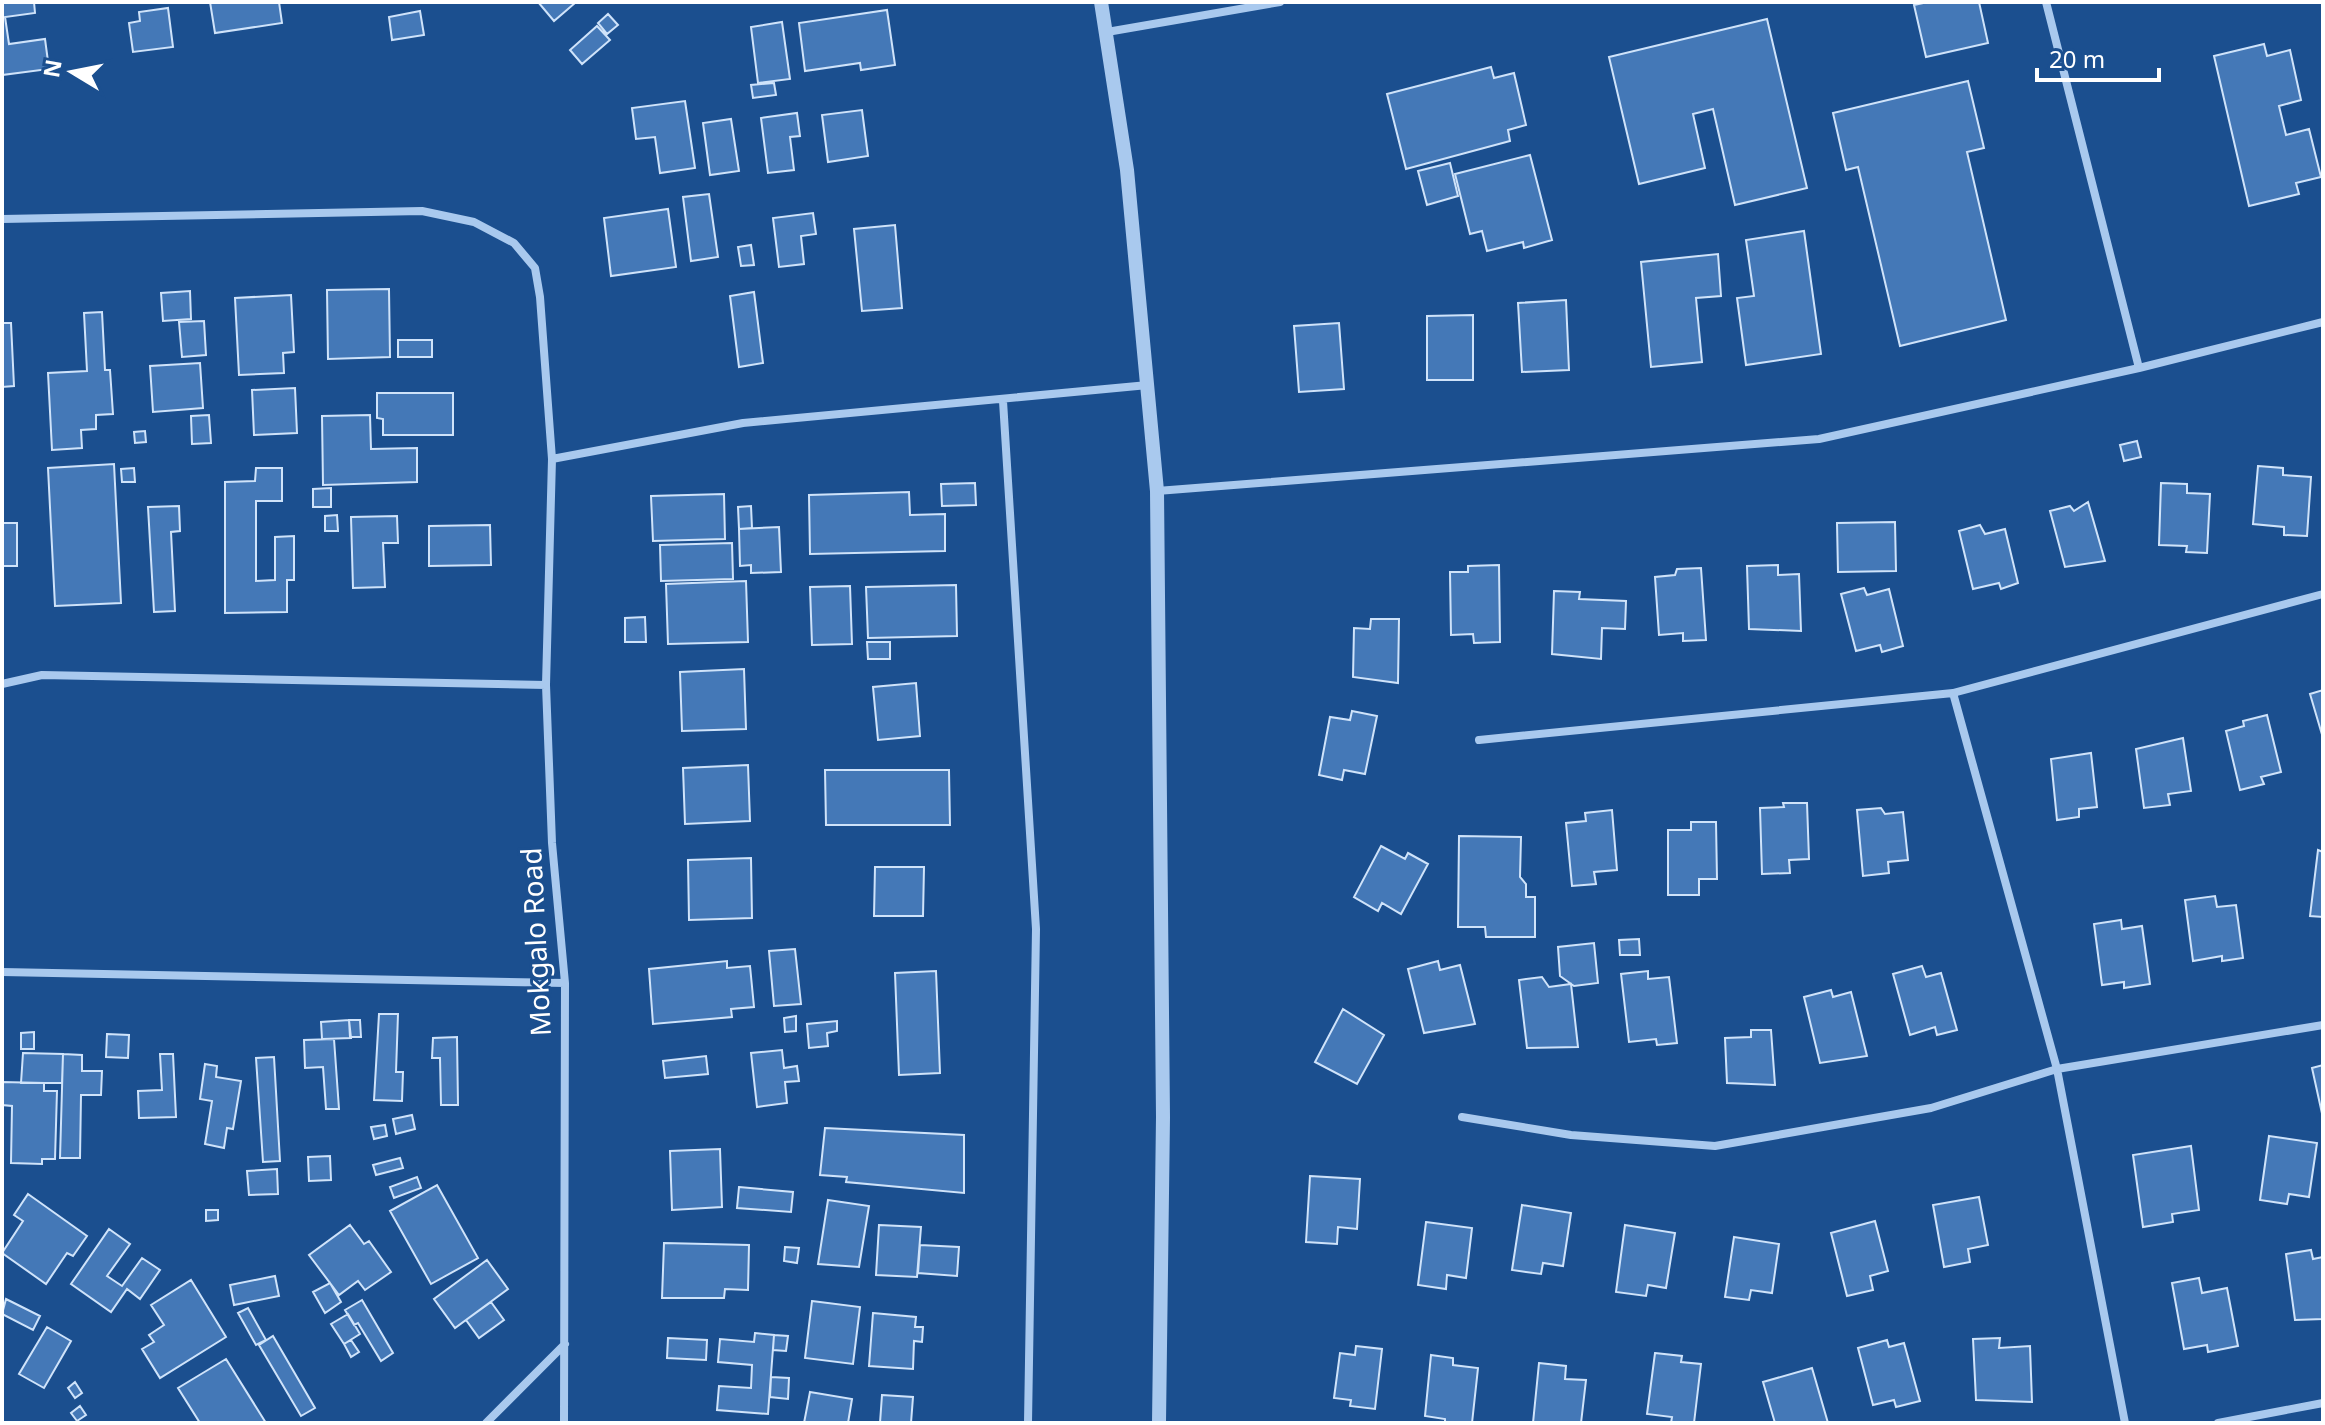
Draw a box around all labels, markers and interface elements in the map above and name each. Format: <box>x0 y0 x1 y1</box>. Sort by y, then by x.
north arrow <box>32 32 112 112</box>
scale bar <box>2037 32 2159 82</box>
text: 20 m <box>2049 42 2105 75</box>
text: N <box>35 57 68 80</box>
street label: Mokgalo Road <box>511 847 559 1037</box>

